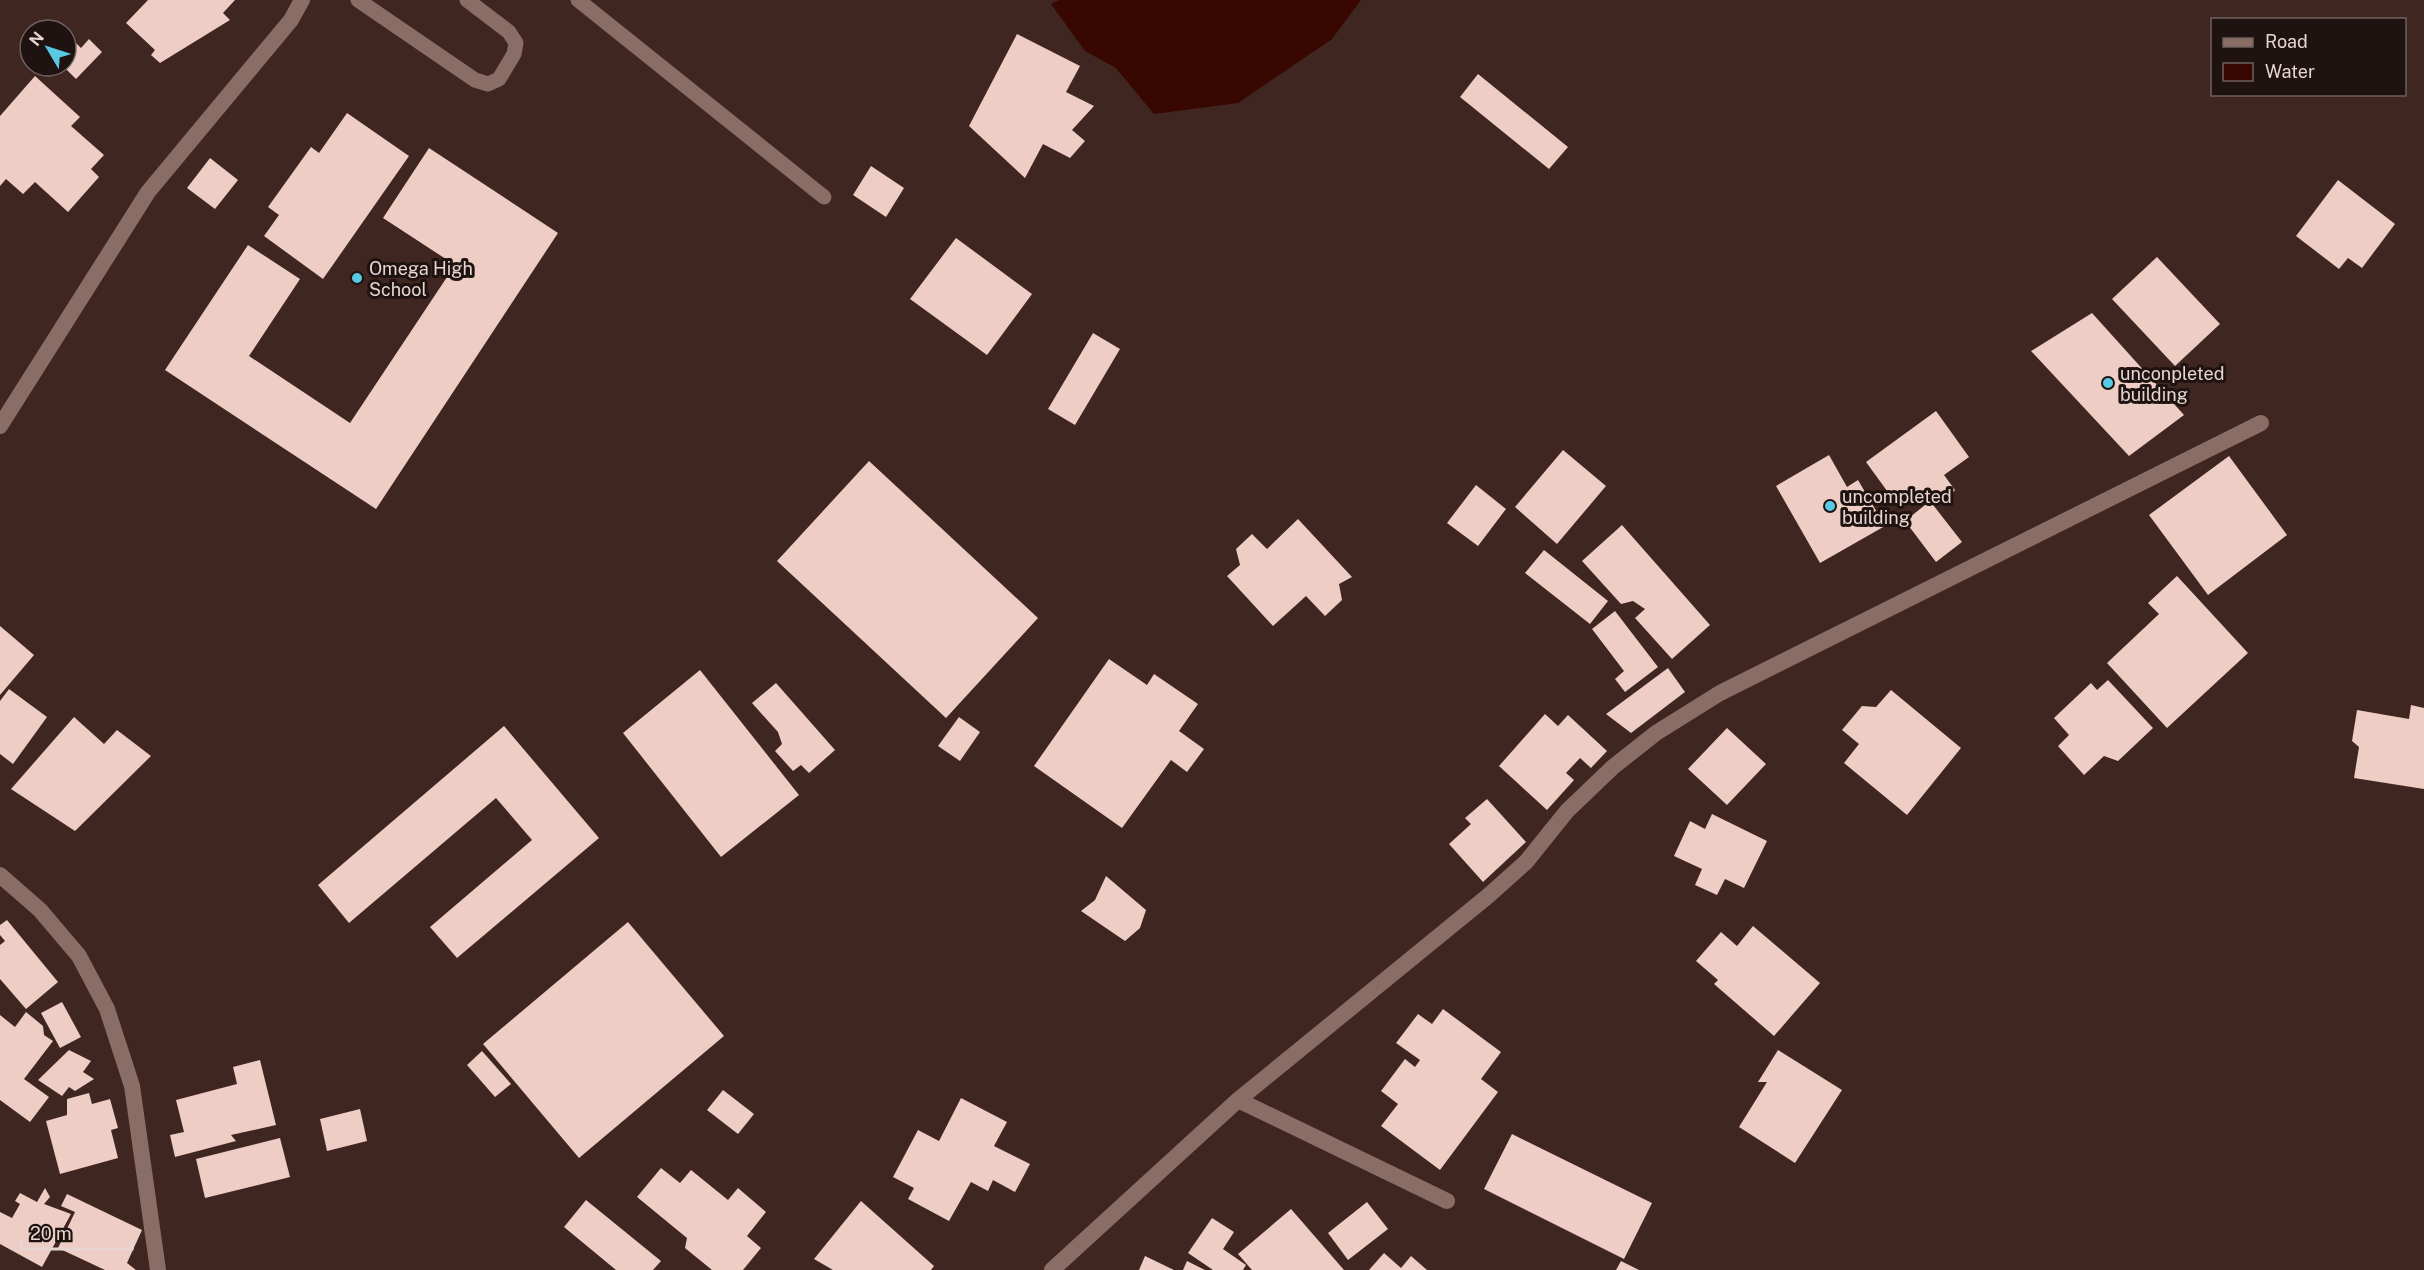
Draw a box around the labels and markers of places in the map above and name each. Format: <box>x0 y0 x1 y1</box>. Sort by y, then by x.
place label: Omega High School <box>369 258 473 300</box>
marker: Omega High School <box>350 271 364 285</box>
place label: unconpleted building <box>2120 363 2224 405</box>
marker: unconpleted building <box>2101 376 2115 390</box>
place label: uncompleted building <box>1842 486 1952 528</box>
marker: uncompleted building <box>1823 499 1837 513</box>

